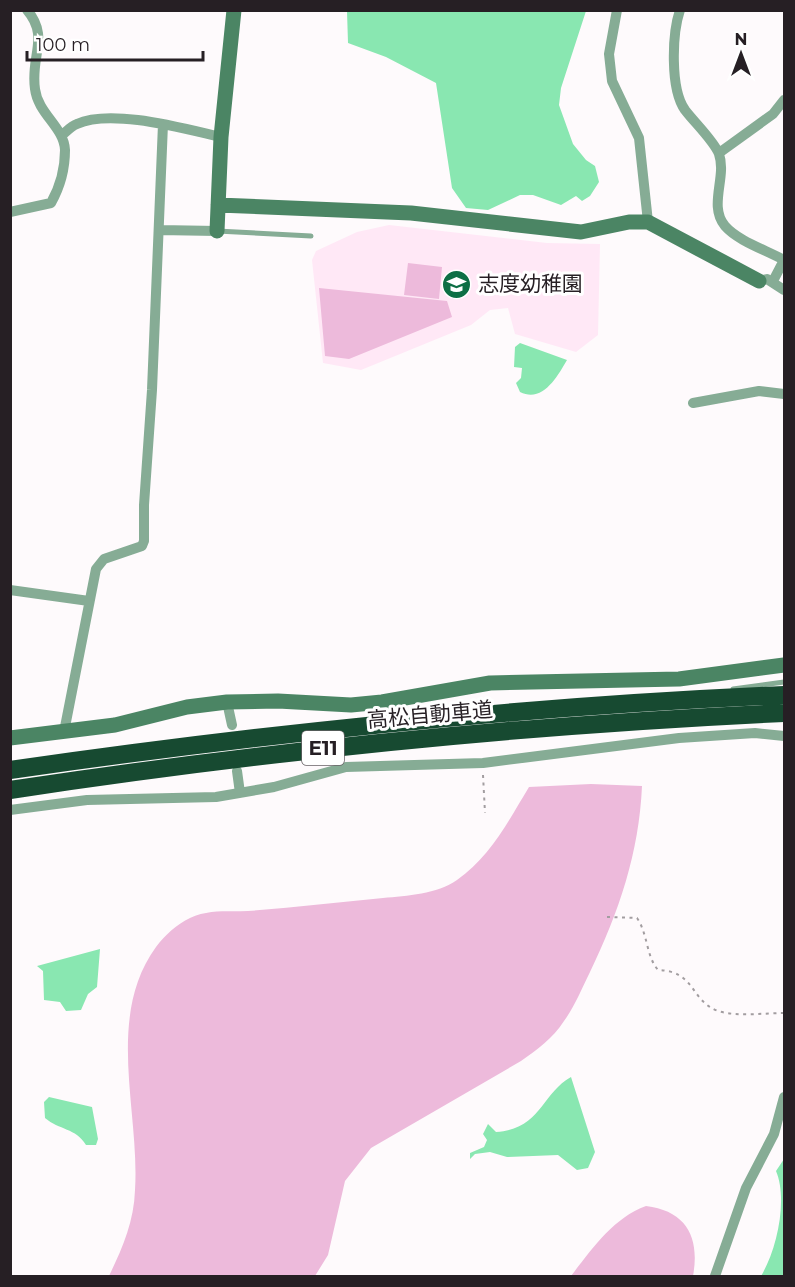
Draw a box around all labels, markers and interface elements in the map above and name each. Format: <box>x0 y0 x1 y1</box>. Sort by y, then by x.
scale bar <box>27 24 202 62</box>
north arrow <box>711 24 771 84</box>
text: N <box>735 30 747 49</box>
text: 100 m <box>36 34 90 56</box>
school or university icon: 志度幼稚園 <box>441 268 473 300</box>
place label: 志度幼稚園 <box>478 271 583 296</box>
street label: 高松自動車道 <box>366 697 494 732</box>
road number: E11 <box>302 731 344 765</box>

